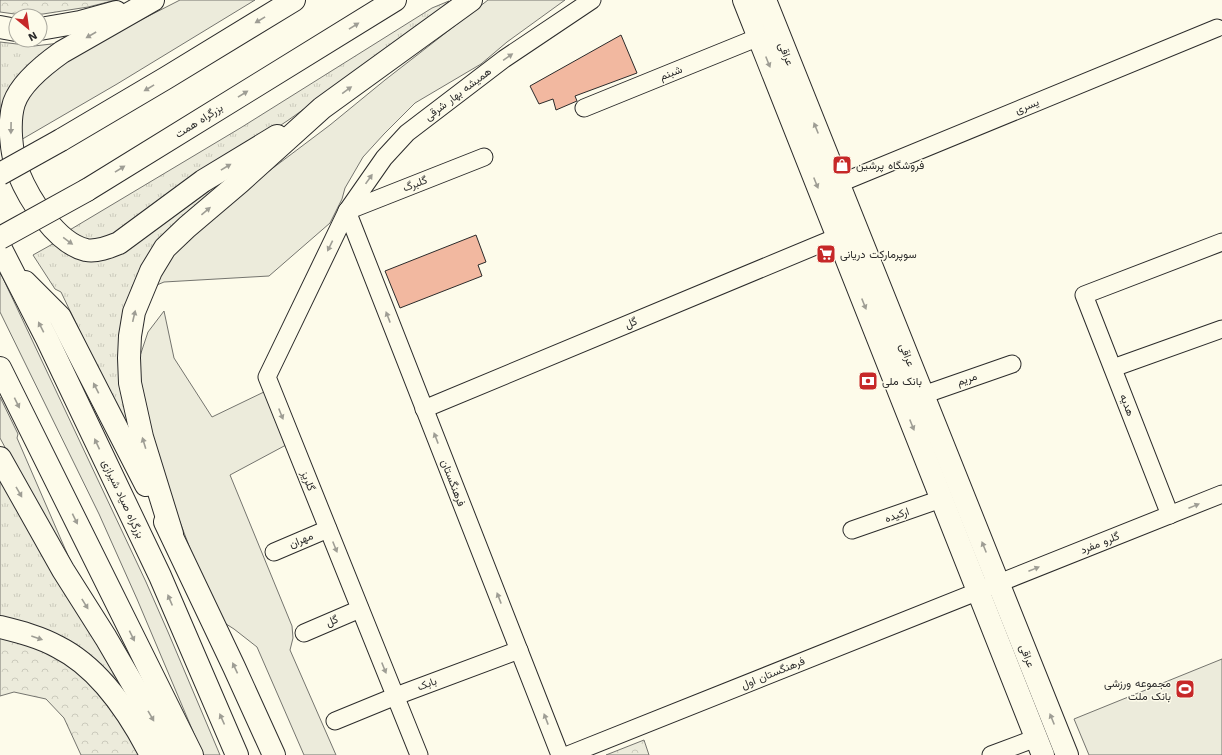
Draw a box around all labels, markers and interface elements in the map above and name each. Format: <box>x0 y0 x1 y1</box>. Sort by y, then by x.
north arrow <box>8 8 48 48</box>
one-way arrow <box>254 17 266 24</box>
one-way arrow <box>348 22 360 29</box>
text: N <box>26 29 39 44</box>
one-way arrow <box>85 32 97 39</box>
street label: عراقی <box>775 40 797 68</box>
one-way arrow <box>502 53 513 61</box>
one-way arrow <box>766 57 772 69</box>
street label: شبنم <box>658 63 685 84</box>
street label: همیشه بهار شرقی <box>422 64 494 123</box>
one-way arrow <box>143 85 155 92</box>
one-way arrow <box>342 86 353 94</box>
one-way arrow <box>237 90 249 97</box>
street label: یسری <box>1013 95 1041 117</box>
street label: بزرگراه همت <box>173 101 225 141</box>
one-way arrow <box>812 121 818 133</box>
one-way arrow <box>8 122 14 135</box>
shop icon: فروشگاه پرشین <box>831 154 853 176</box>
place label: فروشگاه پرشین <box>856 159 924 173</box>
one-way arrow <box>221 163 231 171</box>
one-way arrow <box>114 166 126 173</box>
one-way arrow <box>365 173 373 184</box>
street label: گلبرگ <box>401 173 429 195</box>
one-way arrow <box>814 178 820 190</box>
one-way arrow <box>201 206 211 215</box>
one-way arrow <box>62 237 73 245</box>
one-way arrow <box>327 240 333 252</box>
supermarket icon: سوپرمارکت دریانی <box>815 243 837 265</box>
place label: سوپرمارکت دریانی <box>840 248 917 262</box>
one-way arrow <box>861 299 867 310</box>
one-way arrow <box>132 309 138 322</box>
one-way arrow <box>385 310 391 322</box>
street label: گل <box>623 315 639 331</box>
one-way arrow <box>38 321 44 333</box>
street label: عراقی <box>896 341 918 369</box>
street label: مریم <box>955 369 979 389</box>
bank icon: بانک ملی <box>857 370 879 392</box>
place label: بانک ملی <box>882 375 922 388</box>
one-way arrow <box>93 382 99 393</box>
street label: هدیه <box>1117 392 1137 418</box>
one-way arrow <box>14 397 20 408</box>
one-way arrow <box>279 408 285 420</box>
one-way arrow <box>909 419 915 431</box>
one-way arrow <box>432 431 438 443</box>
one-way arrow <box>141 437 147 449</box>
one-way arrow <box>94 439 100 450</box>
street label: بزرگراه صیاد شیرازی <box>99 457 147 541</box>
street label: فرهنگستان <box>438 458 468 508</box>
street label: گلریز <box>298 468 318 493</box>
one-way arrow <box>16 486 23 498</box>
one-way arrow <box>1189 502 1201 508</box>
street label: ارکیده <box>883 505 911 525</box>
one-way arrow <box>72 513 78 525</box>
street label: مهران <box>287 529 315 551</box>
street label: گلرو مفرد <box>1079 529 1122 557</box>
one-way arrow <box>980 541 986 553</box>
one-way arrow <box>333 542 339 554</box>
one-way arrow <box>1029 566 1041 572</box>
one-way arrow <box>495 591 501 603</box>
one-way arrow <box>167 594 173 606</box>
one-way arrow <box>81 599 89 609</box>
street label: گل <box>324 613 340 629</box>
one-way arrow <box>129 630 136 641</box>
one-way arrow <box>32 635 44 641</box>
street label: عراقی <box>1016 642 1038 670</box>
street label: فرهنگستان اول <box>739 654 807 692</box>
one-way arrow <box>381 662 387 673</box>
one-way arrow <box>232 663 238 674</box>
street label: بابک <box>415 674 439 694</box>
place label: مجموعه ورزشی بانک ملت <box>1104 677 1171 703</box>
sports icon: مجموعه ورزشی بانک ملت <box>1174 678 1196 700</box>
one-way arrow <box>148 710 155 722</box>
one-way arrow <box>543 712 549 724</box>
one-way arrow <box>1049 712 1055 724</box>
one-way arrow <box>219 714 225 725</box>

